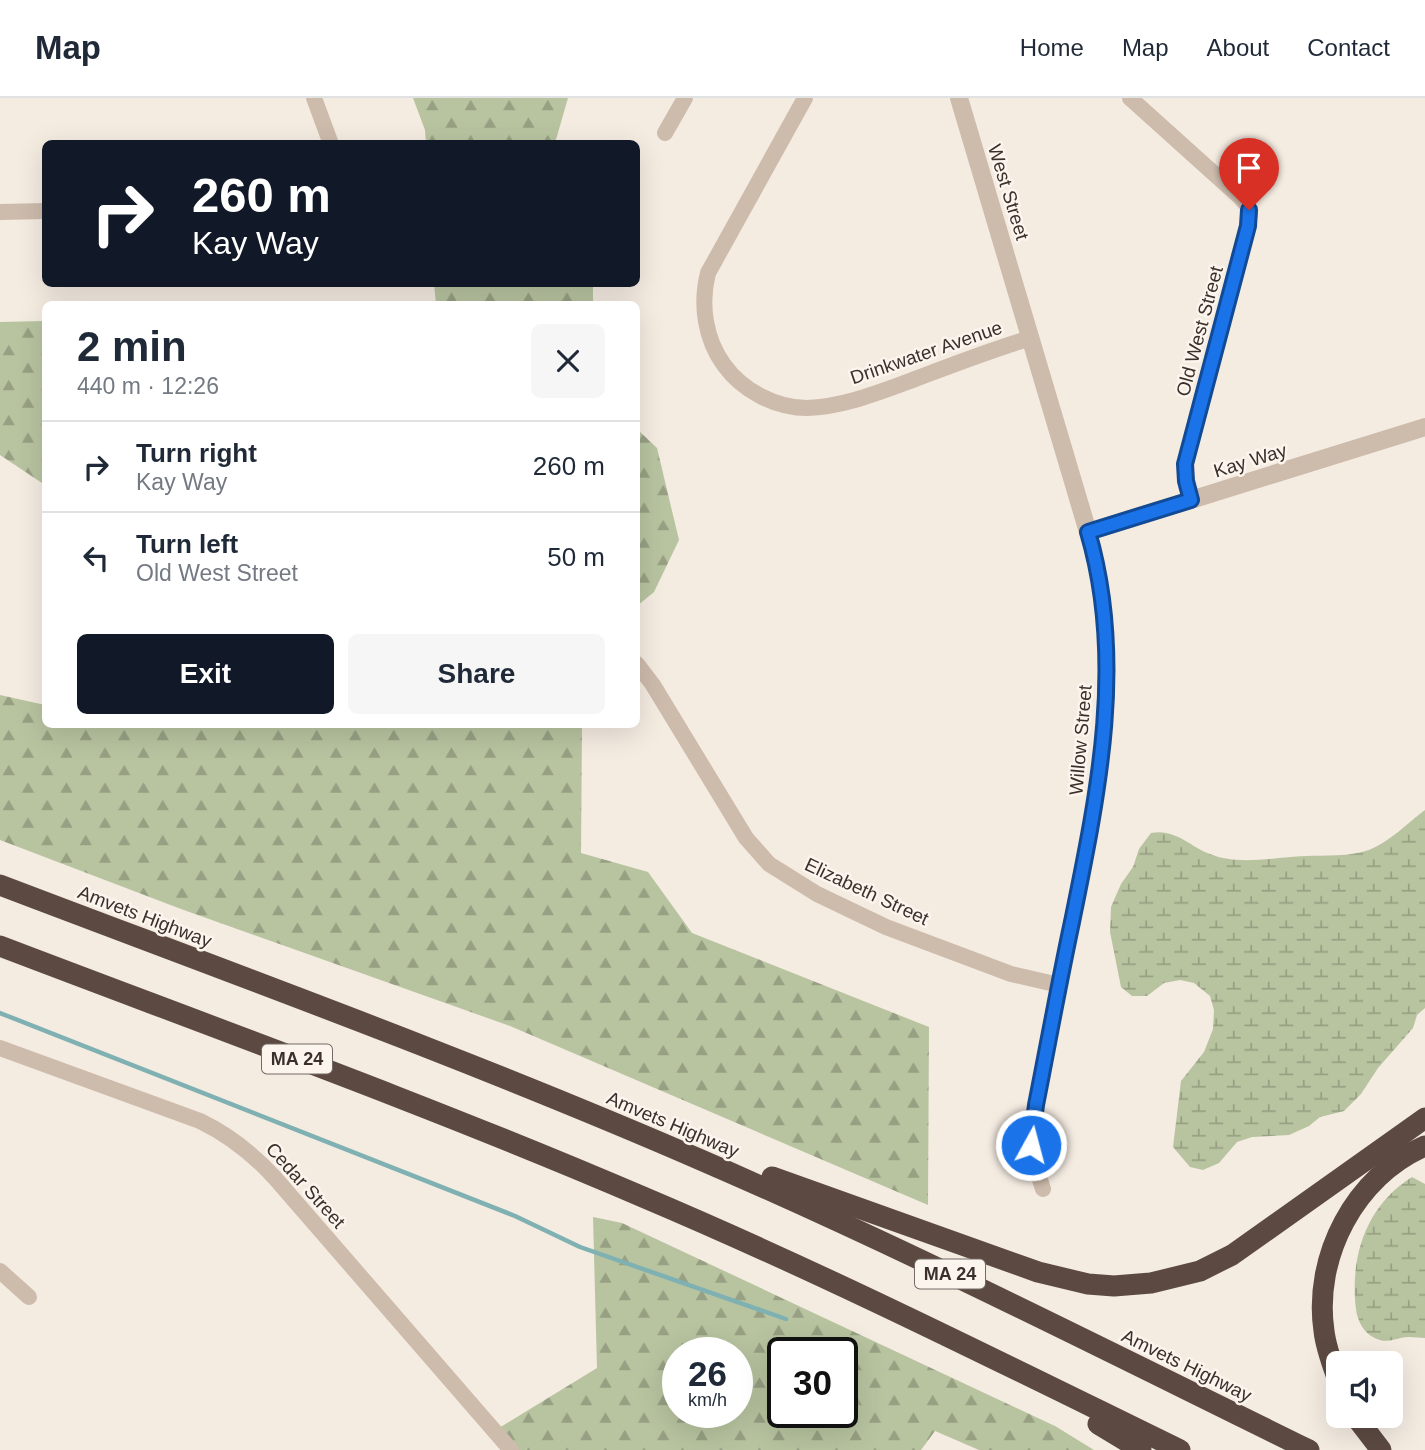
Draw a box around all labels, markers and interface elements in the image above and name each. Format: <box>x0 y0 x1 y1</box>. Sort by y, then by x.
text: Map <box>35 29 101 66</box>
text: Home <box>1020 34 1084 61</box>
text: Map <box>1122 34 1169 61</box>
text: About <box>1207 34 1269 61</box>
text: Contact <box>1307 34 1390 61</box>
pin <box>1219 138 1279 210</box>
street label: West Street <box>984 142 1033 243</box>
icon: arrive <box>1230 149 1268 187</box>
icon: right <box>77 168 168 259</box>
text: 260 m <box>192 168 331 222</box>
text: Kay Way <box>192 225 319 261</box>
street label: Old West Street <box>1172 263 1227 398</box>
street label: Drinkwater Avenue <box>848 317 1005 388</box>
text: 2 min <box>77 323 187 370</box>
button: close <box>531 324 605 398</box>
text: 440 m · 12:26 <box>77 373 219 399</box>
text: Turn right <box>136 438 257 468</box>
street label: Kay Way <box>1211 439 1290 482</box>
icon: right <box>77 448 115 486</box>
text: 260 m <box>533 451 605 481</box>
text: Kay Way <box>136 469 227 495</box>
text: Turn left <box>136 529 238 559</box>
icon: left <box>77 539 115 577</box>
text: 50 m <box>547 542 605 572</box>
text: Old West Street <box>136 560 298 586</box>
button: Exit <box>77 634 334 714</box>
button: Share <box>348 634 605 714</box>
street label: Willow Street <box>1065 683 1096 796</box>
street label: Elizabeth Street <box>802 854 933 930</box>
street label: Amvets Highway <box>75 881 215 952</box>
road number: MA 24 <box>262 1044 332 1074</box>
street label: Amvets Highway <box>604 1087 742 1162</box>
position arrow <box>994 1108 1068 1182</box>
street label: Cedar Street <box>262 1138 350 1233</box>
road number: MA 24 <box>915 1260 985 1288</box>
street label: Amvets Highway <box>1119 1325 1255 1406</box>
speed limit sign: 30 <box>767 1337 858 1428</box>
map controls <box>1326 1351 1403 1428</box>
button: sound <box>1326 1351 1403 1428</box>
text: 26 <box>688 1354 727 1393</box>
text: km/h <box>688 1390 727 1410</box>

